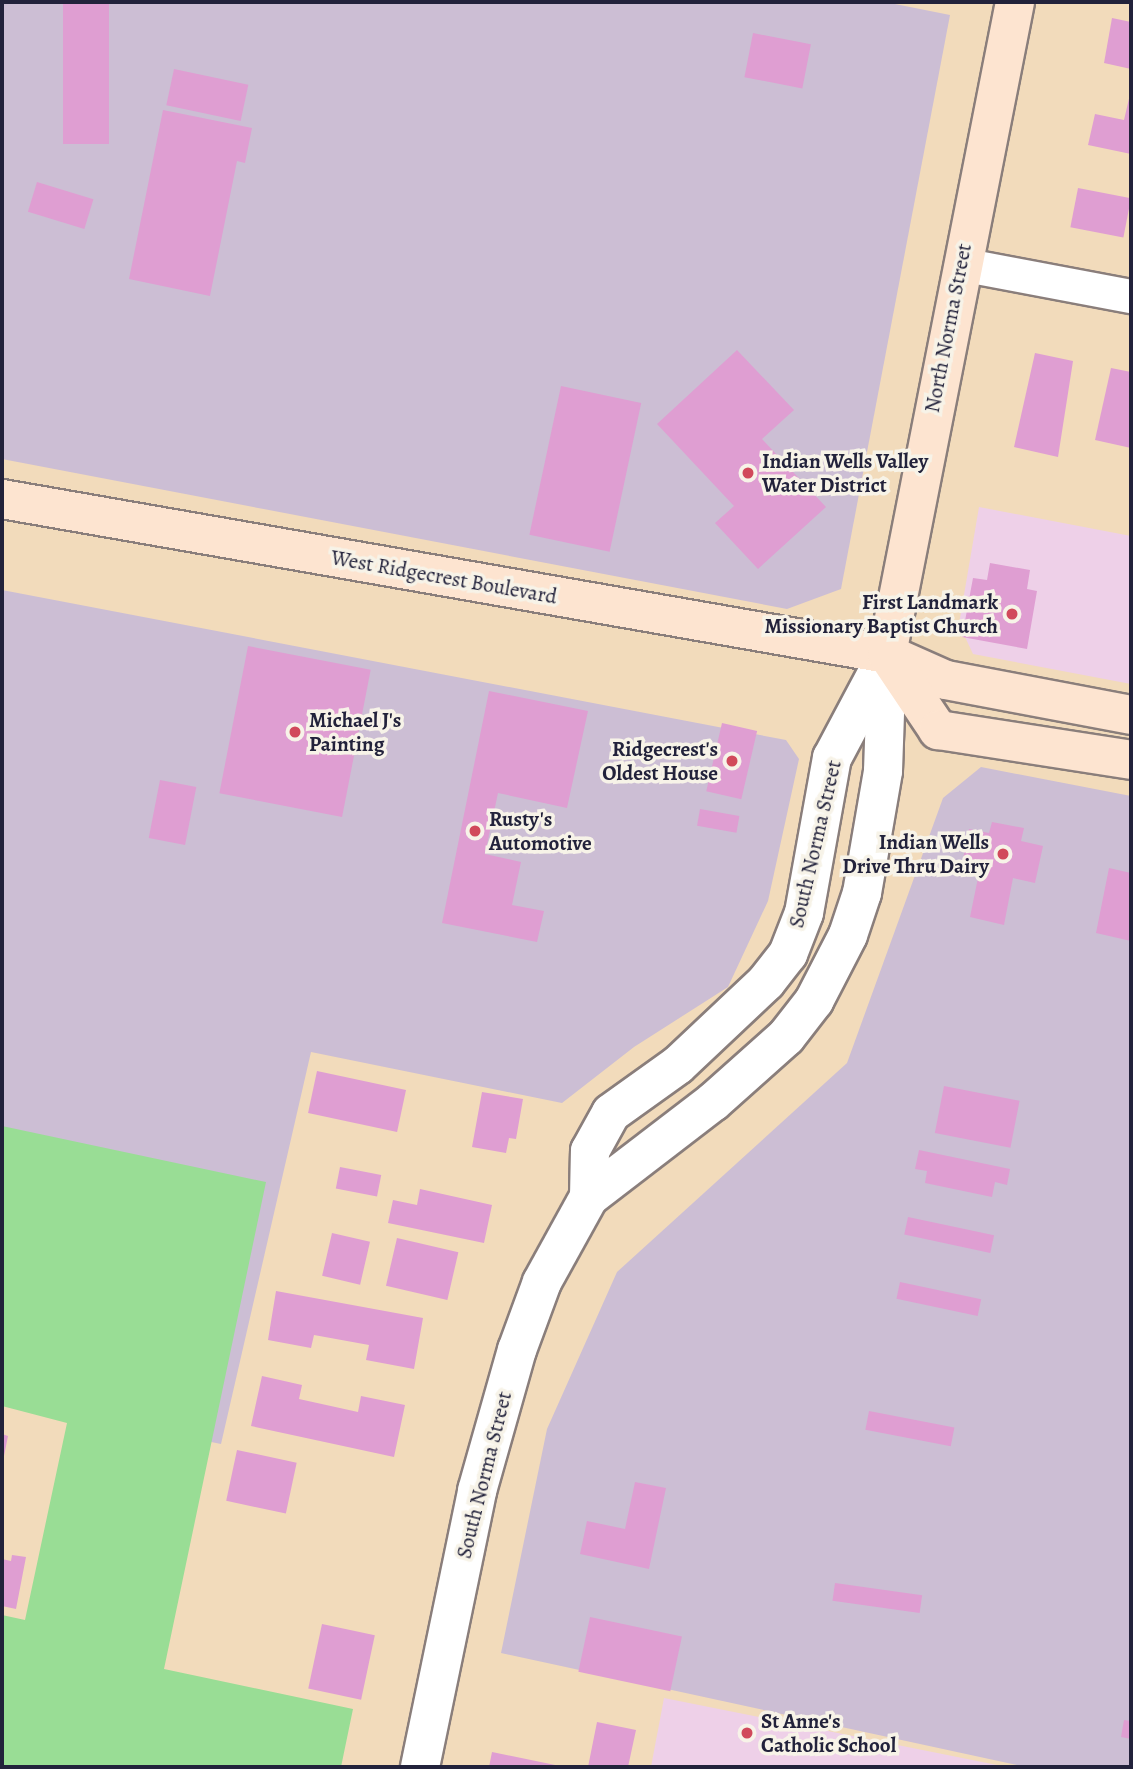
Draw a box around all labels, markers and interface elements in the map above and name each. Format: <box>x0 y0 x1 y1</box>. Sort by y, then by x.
street label: North Norma Street <box>919 241 977 415</box>
place label: Indian Wells Valley Water District <box>762 448 928 498</box>
marker: Indian Wells Valley Water District <box>740 465 756 481</box>
street label: West Ridgecrest Boulevard <box>329 545 559 609</box>
place label: First Landmark Missionary Baptist Church <box>764 589 998 639</box>
marker: First Landmark Missionary Baptist Church <box>1004 606 1020 622</box>
place label: Michael J's Painting <box>309 707 401 757</box>
marker: Michael J's Painting <box>287 724 303 740</box>
place label: Ridgecrest's Oldest House <box>602 736 718 786</box>
marker: Ridgecrest's Oldest House <box>724 753 740 769</box>
street label: South Norma Street <box>783 758 847 930</box>
place label: Rusty's Automotive <box>489 806 592 856</box>
marker: Rusty's Automotive <box>467 823 483 839</box>
place label: Indian Wells Drive Thru Dairy <box>842 829 989 879</box>
marker: Indian Wells Drive Thru Dairy <box>995 846 1011 862</box>
street label: South Norma Street <box>451 1389 517 1561</box>
place label: St Anne's Catholic School <box>761 1708 896 1758</box>
marker: St Anne's Catholic School <box>739 1725 755 1741</box>

